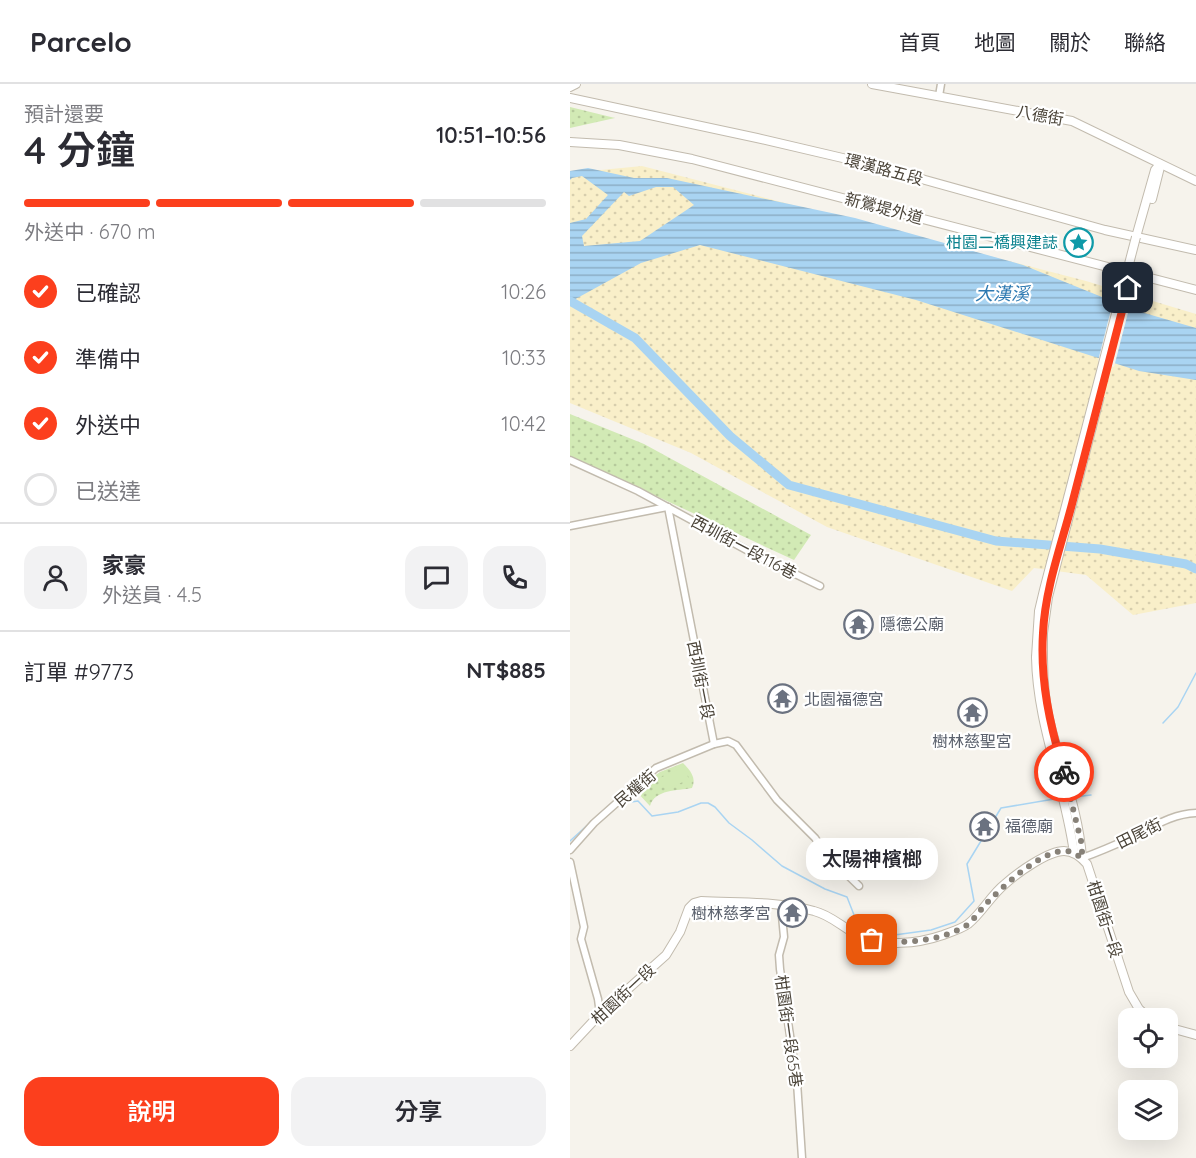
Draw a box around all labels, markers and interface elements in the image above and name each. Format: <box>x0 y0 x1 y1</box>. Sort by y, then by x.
text: Parcelo <box>30 24 132 59</box>
text: 首頁 <box>899 29 941 55</box>
text: 地圖 <box>974 29 1016 55</box>
text: 關於 <box>1049 29 1091 55</box>
text: 聯絡 <box>1124 29 1166 55</box>
text: 預計還要 <box>24 101 104 126</box>
street label: 八德街 <box>1015 101 1065 129</box>
text: 10:51–10:56 <box>436 121 546 149</box>
text: 4 分鐘 <box>24 125 135 174</box>
street label: 環漢路五段 <box>843 149 925 189</box>
street label: 新鶯堤外道 <box>843 188 925 228</box>
text: 外送中 · 670 m <box>24 219 155 244</box>
place icon: 柑園二橋興建誌 <box>1063 226 1095 258</box>
place label: 柑園二橋興建誌 <box>946 232 1058 252</box>
pin <box>1102 262 1153 313</box>
icon: home <box>1111 271 1144 304</box>
icon: check <box>24 275 57 308</box>
text: 已確認 <box>75 279 141 307</box>
text: 10:26 <box>501 279 546 304</box>
water label: 大漢溪 <box>975 282 1032 305</box>
icon: check <box>24 341 57 374</box>
text: 準備中 <box>75 345 141 373</box>
text: 10:33 <box>502 345 546 370</box>
icon: check <box>24 407 57 440</box>
text: 外送中 <box>75 411 141 439</box>
text: 10:42 <box>501 411 546 436</box>
text: 已送達 <box>75 477 141 505</box>
street label: 西圳街一段116巷 <box>688 511 800 583</box>
button: person <box>24 546 87 609</box>
button: chat <box>405 546 468 609</box>
button: phone <box>483 546 546 609</box>
text: 家豪 <box>102 551 146 579</box>
text: 外送員 · 4.5 <box>102 582 202 607</box>
temple icon: 隱德公廟 <box>843 608 875 640</box>
place label: 隱德公廟 <box>880 614 944 634</box>
street label: 西圳街一段 <box>684 639 718 721</box>
text: NT$885 <box>466 656 546 684</box>
text: 訂單 #9773 <box>24 658 134 686</box>
temple icon: 北園福德宮 <box>767 683 799 715</box>
place label: 北園福德宮 <box>804 689 884 709</box>
temple icon: 樹林慈聖宮 <box>956 697 988 729</box>
place label: 樹林慈聖宮 <box>932 731 1012 751</box>
courier <box>1034 742 1094 802</box>
icon: bike <box>1048 756 1081 789</box>
street label: 民權街 <box>610 765 660 811</box>
temple icon: 福德廟 <box>968 810 1000 842</box>
street label: 田尾街 <box>1113 813 1165 853</box>
place label: 福德廟 <box>1005 816 1053 836</box>
callout: 太陽神檳榔 <box>806 838 938 880</box>
text: 太陽神檳榔 <box>822 846 922 871</box>
street label: 柑園街一段 <box>1083 878 1127 960</box>
temple icon: 樹林慈孝宮 <box>776 897 808 929</box>
place label: 樹林慈孝宮 <box>691 903 771 923</box>
pin <box>846 914 897 965</box>
icon: bag <box>855 923 888 956</box>
street label: 柑園街一段 <box>587 959 659 1029</box>
street label: 柑園街一段65巷 <box>771 973 807 1089</box>
map controls <box>1118 1008 1178 1140</box>
button: locate <box>1118 1008 1178 1068</box>
button: 說明 <box>24 1077 279 1146</box>
button: 分享 <box>291 1077 546 1146</box>
button: layers <box>1118 1080 1178 1140</box>

